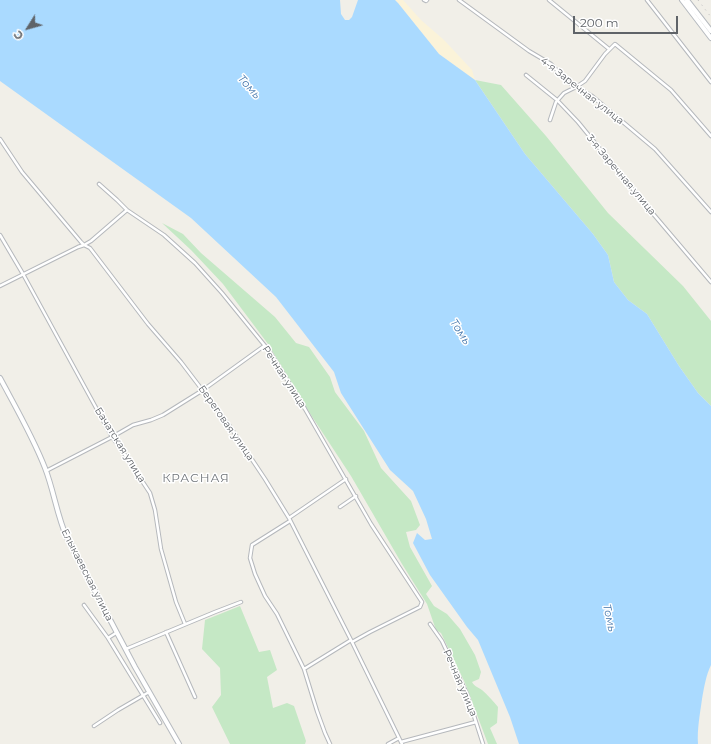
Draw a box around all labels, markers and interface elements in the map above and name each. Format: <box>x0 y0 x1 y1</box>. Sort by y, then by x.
north arrow <box>8 8 48 48</box>
scale bar <box>575 8 680 34</box>
text: 200 m <box>580 15 619 30</box>
text: С <box>10 28 26 43</box>
street label: 4-я Заречная улица <box>538 55 626 127</box>
water label: Томь <box>235 72 263 102</box>
street label: 3-я Заречная улица <box>584 132 658 218</box>
water label: Томь <box>447 317 473 347</box>
street label: Речная улица <box>259 344 309 410</box>
street label: Береговая улица <box>196 383 256 463</box>
street label: Бачатская улица <box>92 405 148 485</box>
district label: КРАСНАЯ <box>162 471 230 485</box>
street label: Елыкаевская улица <box>59 527 115 623</box>
water label: Томь <box>600 603 618 633</box>
street label: Речная улица <box>440 648 480 718</box>

